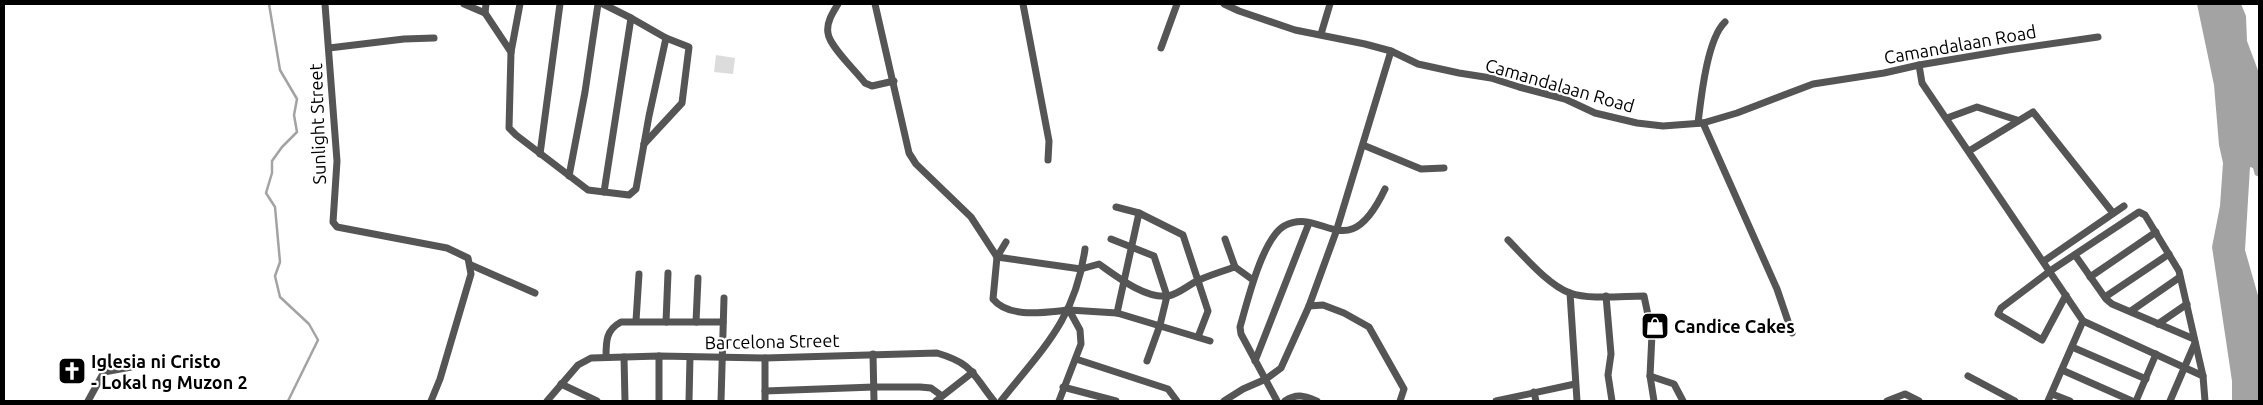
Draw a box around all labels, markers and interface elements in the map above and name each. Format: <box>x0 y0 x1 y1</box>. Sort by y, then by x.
street label: Camandalaan Road <box>1882 21 2038 67</box>
street label: Camandalaan Road <box>1483 54 1637 116</box>
street label: Sunlight Street <box>305 63 329 185</box>
shop icon: Candice Cakes <box>1640 311 1670 341</box>
place label: Candice Cakes <box>1674 316 1795 336</box>
street label: Barcelona Street <box>704 330 840 352</box>
place label: Iglesia ni Cristo - Lokal ng Muzon 2 <box>91 351 248 392</box>
church icon: Iglesia ni Cristo - Lokal ng Muzon 2 <box>57 356 87 386</box>

